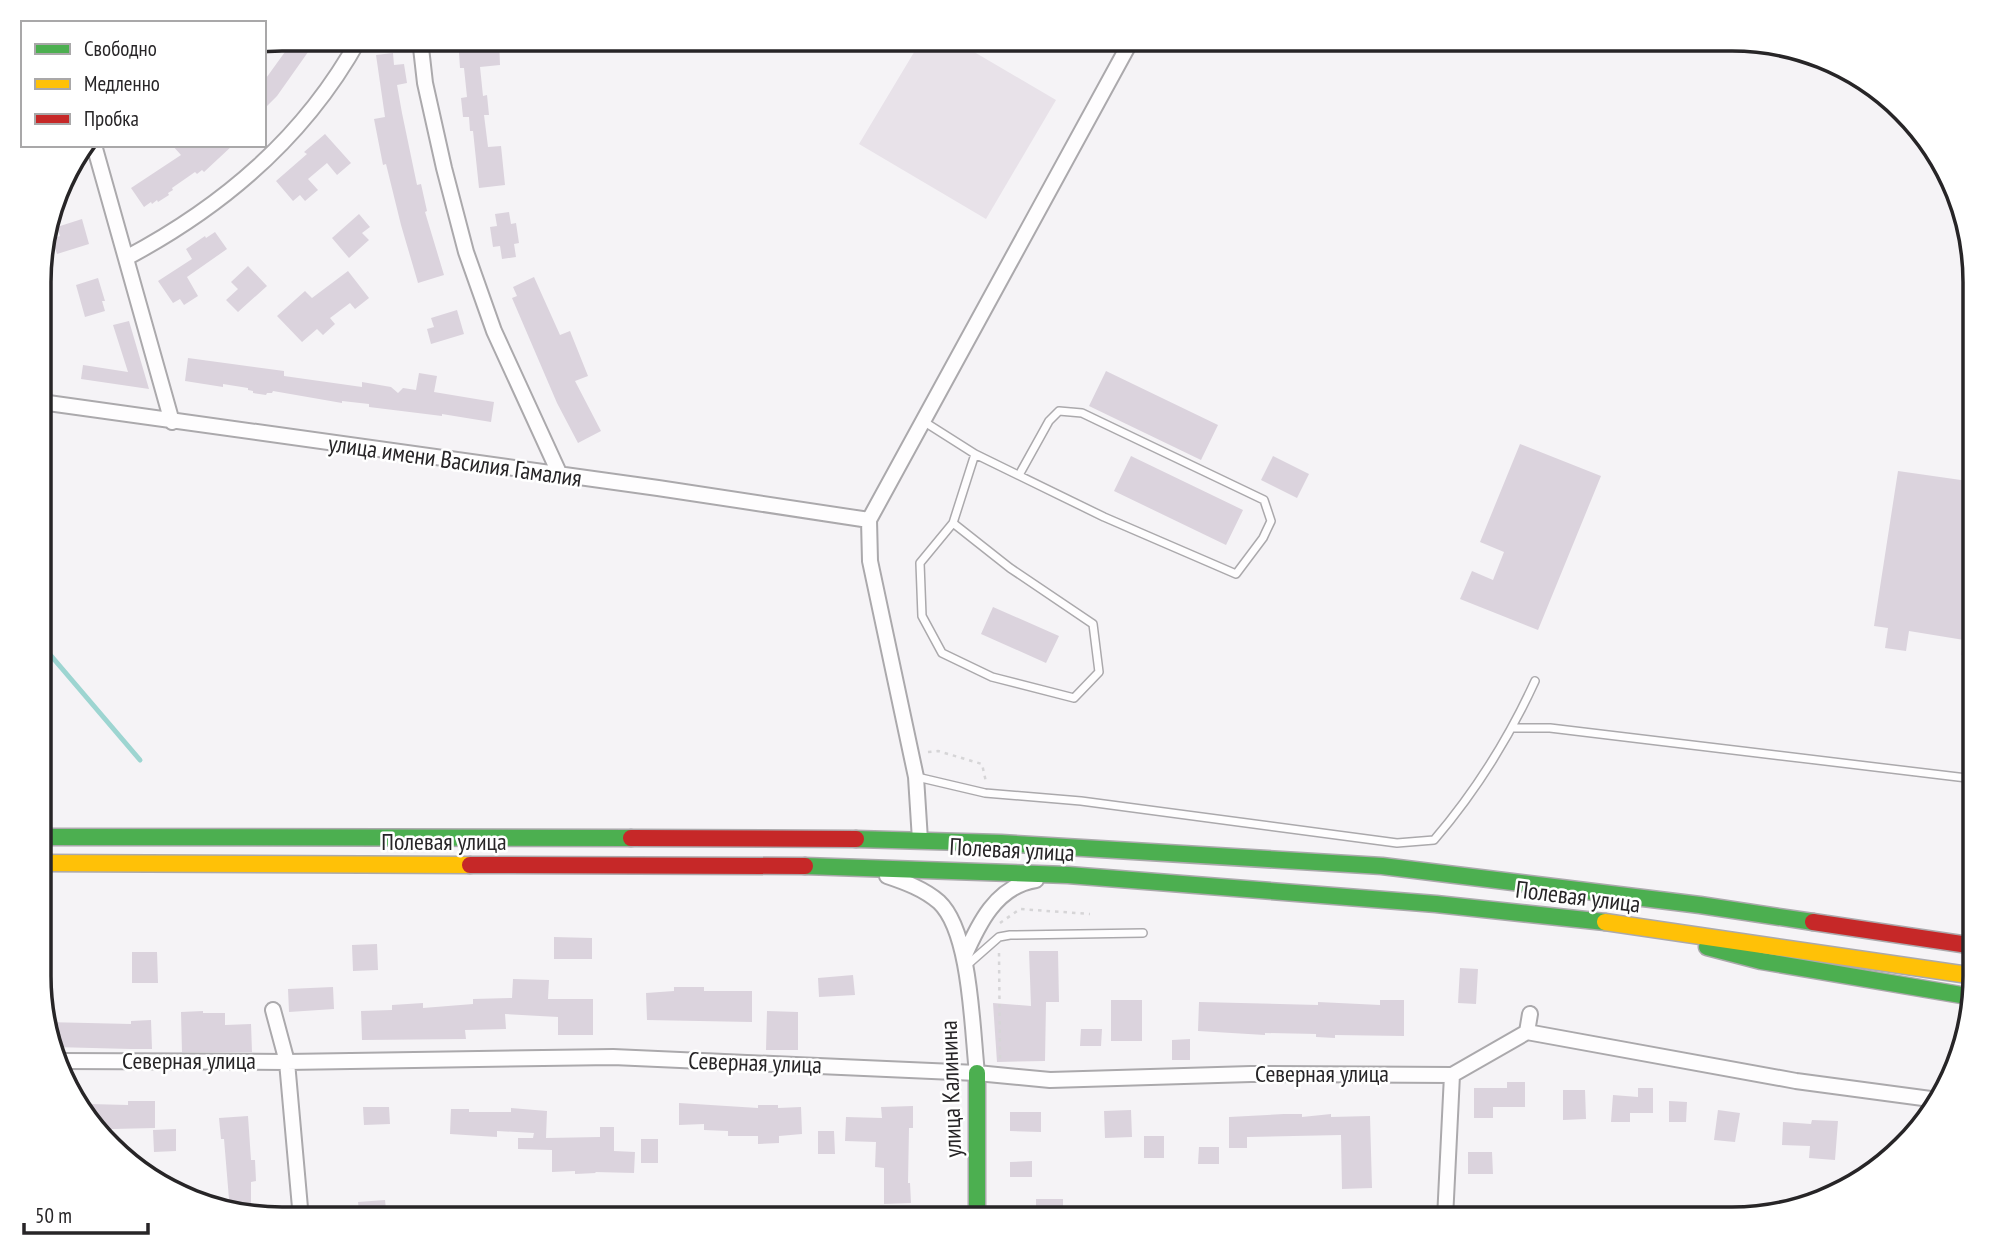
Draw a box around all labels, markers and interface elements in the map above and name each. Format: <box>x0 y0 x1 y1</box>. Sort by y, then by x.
legend <box>21 21 266 147</box>
text: Свободно <box>84 35 157 62</box>
text: Медленно <box>84 70 160 97</box>
text: Пробка <box>84 105 139 132</box>
street label: улица имени Василия Гамалия <box>326 427 584 494</box>
street label: Полевая улица <box>381 826 507 857</box>
street label: Полевая улица <box>949 831 1075 868</box>
street label: Полевая улица <box>1514 873 1642 920</box>
street label: улица Калинина <box>933 1020 968 1158</box>
street label: Северная улица <box>122 1045 256 1076</box>
street label: Северная улица <box>688 1045 822 1080</box>
street label: Северная улица <box>1255 1058 1389 1089</box>
scale bar <box>24 1192 149 1236</box>
text: 50 m <box>35 1202 72 1229</box>

